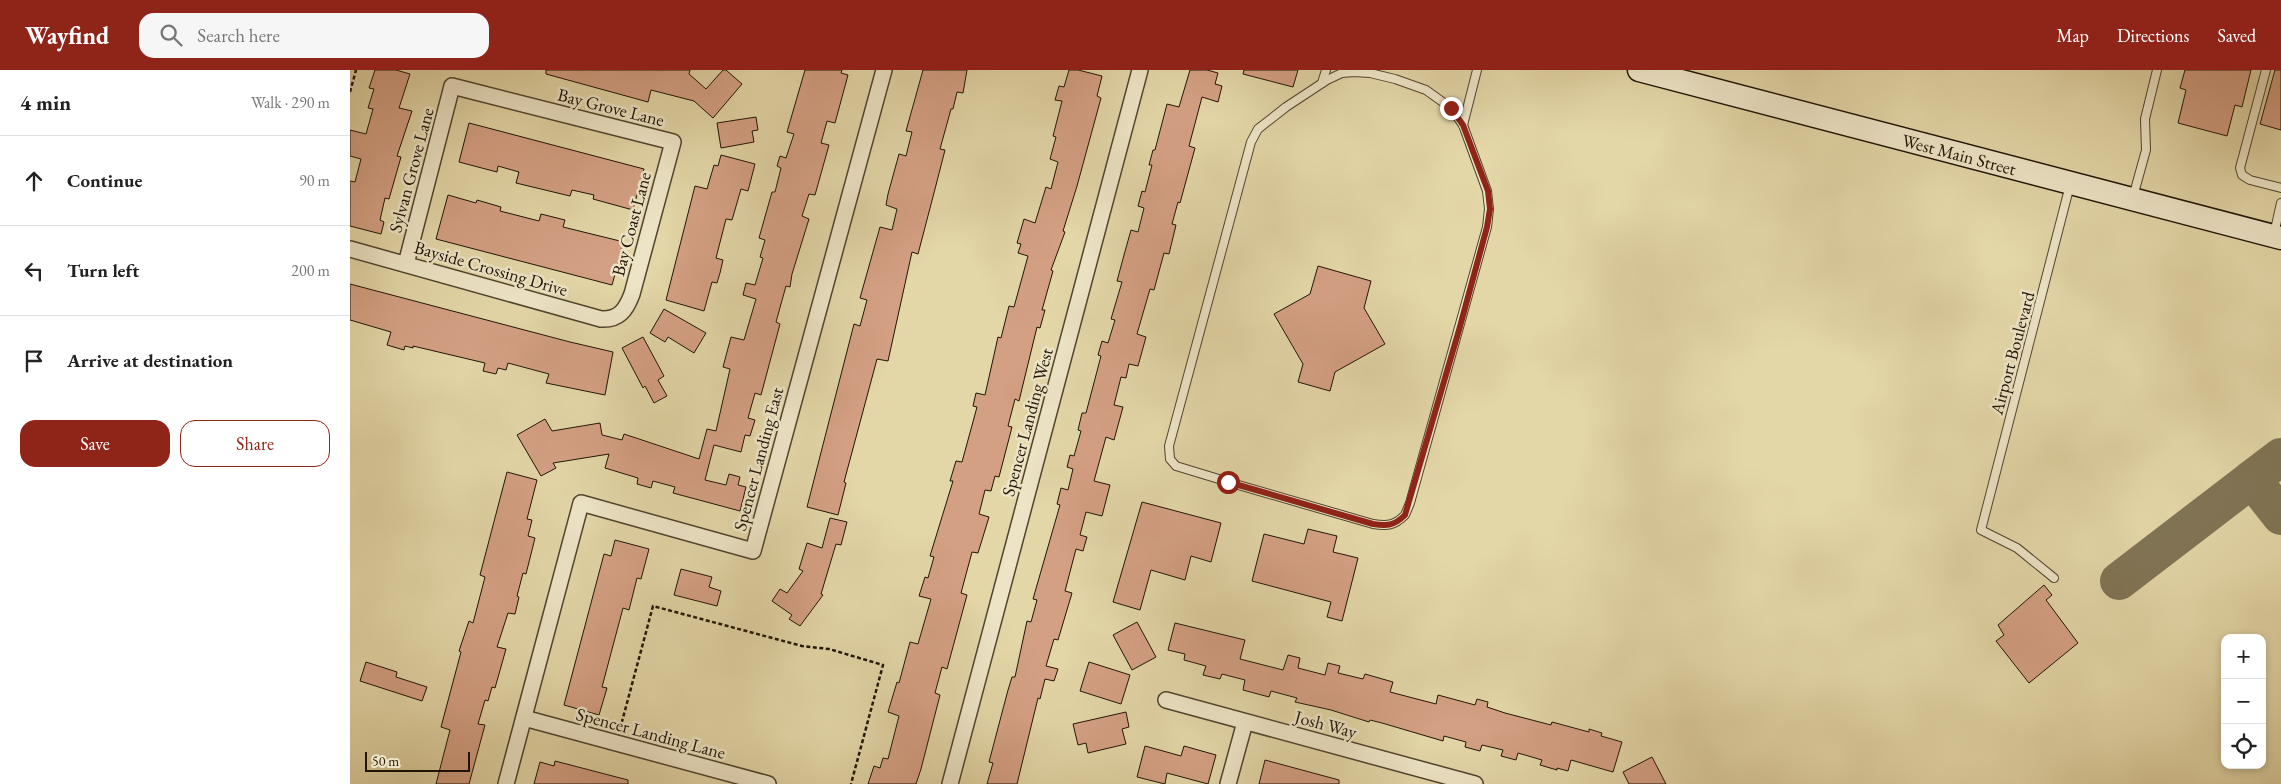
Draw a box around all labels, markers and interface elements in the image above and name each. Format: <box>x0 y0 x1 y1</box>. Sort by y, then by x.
search box <box>139 13 489 58</box>
text: Wayfind <box>25 20 109 51</box>
icon: search <box>157 21 185 49</box>
text: Search here <box>197 23 280 48</box>
text: Map <box>2057 24 2089 47</box>
text: Directions <box>2117 24 2189 47</box>
text: Saved <box>2217 24 2256 47</box>
street label: Bay Grove Lane <box>555 83 667 131</box>
text: 4 min <box>20 89 71 116</box>
text: Walk · 290 m <box>251 92 330 113</box>
route end <box>1440 97 1463 120</box>
street label: Sylvan Grove Lane <box>383 105 439 235</box>
street label: West Main Street <box>1900 128 2019 180</box>
icon: ahead <box>20 167 48 195</box>
text: Continue <box>67 168 142 193</box>
street label: Bay Coast Lane <box>606 169 656 279</box>
text: 90 m <box>299 170 330 191</box>
street label: Bayside Crossing Drive <box>412 235 570 301</box>
icon: left <box>20 257 48 285</box>
text: Turn left <box>67 258 139 283</box>
text: 200 m <box>291 260 330 281</box>
street label: Airport Boulevard <box>1984 288 2040 418</box>
street label: Spencer Landing West <box>996 345 1058 499</box>
icon: arrive <box>20 347 48 375</box>
text: Arrive at destination <box>67 348 233 373</box>
street label: Spencer Landing East <box>728 384 788 533</box>
button: Save <box>20 420 170 467</box>
button: Share <box>180 420 330 467</box>
route start <box>1217 471 1240 494</box>
map controls <box>2221 634 2266 769</box>
button: + <box>2221 634 2266 679</box>
button: − <box>2221 679 2266 724</box>
street label: Spencer Landing Lane <box>574 702 728 764</box>
street label: Josh Way <box>1291 704 1360 743</box>
button: locate <box>2221 724 2266 769</box>
scale bar <box>365 749 470 772</box>
text: 50 m <box>372 752 399 770</box>

